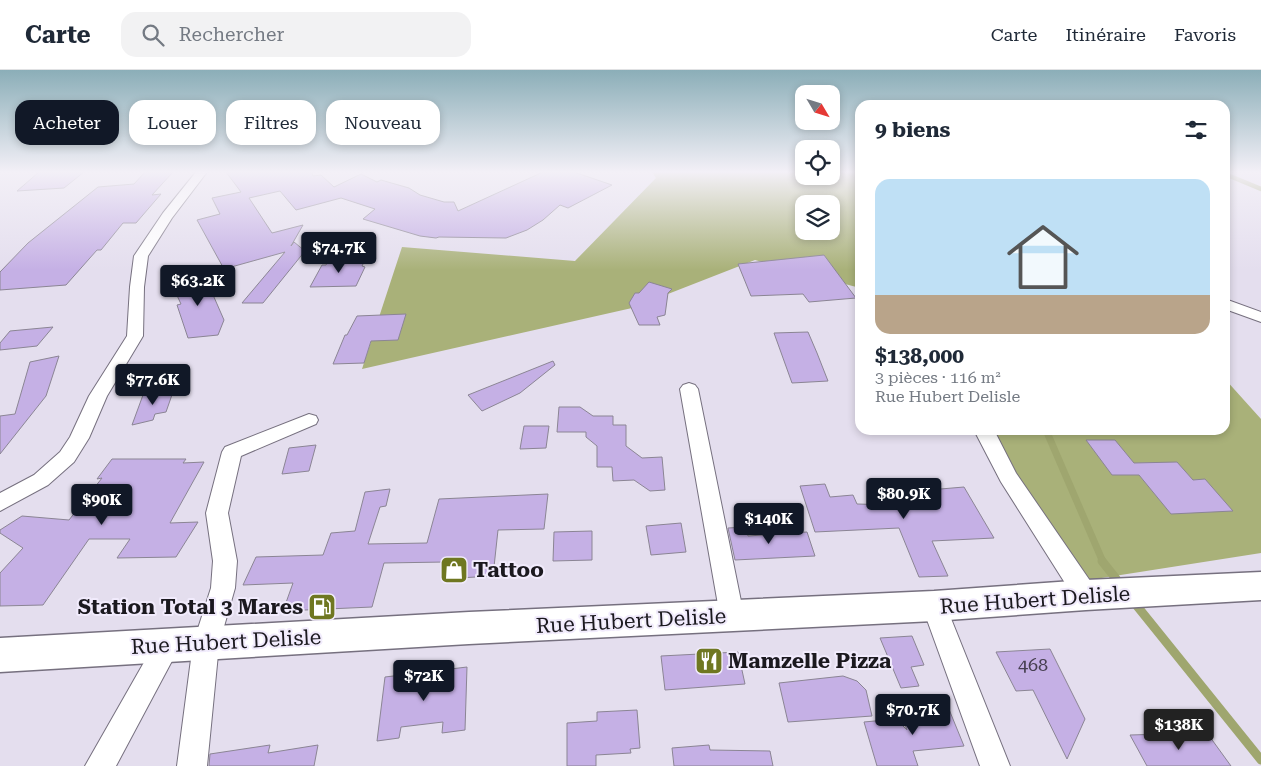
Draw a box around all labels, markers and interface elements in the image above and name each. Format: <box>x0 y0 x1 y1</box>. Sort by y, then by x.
search box <box>121 12 471 57</box>
text: Carte <box>25 21 91 49</box>
icon: search <box>139 21 167 49</box>
text: Rechercher <box>179 23 284 46</box>
text: Carte <box>991 24 1037 45</box>
text: Itinéraire <box>1065 24 1146 45</box>
text: Favoris <box>1174 24 1236 45</box>
north arrow <box>795 85 840 130</box>
map controls <box>795 85 840 240</box>
chip: Acheter <box>15 100 119 145</box>
chip: Louer <box>129 100 216 145</box>
chip: Filtres <box>226 100 316 145</box>
chip: Nouveau <box>326 100 440 145</box>
icon: filters <box>1182 116 1210 144</box>
text: 9 biens <box>875 118 950 142</box>
button: locate <box>795 140 840 185</box>
button: layers <box>795 195 840 240</box>
icon: home <box>998 212 1088 302</box>
pin: $74.7K <box>298 232 380 274</box>
text: $74.7K <box>312 238 366 257</box>
pin: $63.2K <box>157 264 239 307</box>
text: $63.2K <box>171 271 225 290</box>
text: $138,000 <box>875 344 964 368</box>
pin: $77.6K <box>112 364 194 406</box>
text: 3 pièces · 116 m² <box>875 368 1001 387</box>
text: $77.6K <box>126 370 180 389</box>
text: Rue Hubert Delisle <box>875 387 1020 406</box>
pin: $80.9K <box>863 478 945 520</box>
pin: $90K <box>72 484 132 526</box>
text: $80.9K <box>877 484 931 503</box>
text: $90K <box>82 490 122 509</box>
pin: $140K <box>734 502 804 545</box>
text: $140K <box>745 509 793 528</box>
shop icon: Tattoo <box>439 555 469 585</box>
place label: Tattoo <box>473 558 544 582</box>
street label: Rue Hubert Delisle <box>939 581 1131 619</box>
fuel station icon: Station Total 3 Mares <box>307 592 337 622</box>
place label: Station Total 3 Mares <box>78 595 303 619</box>
street label: Rue Hubert Delisle <box>535 604 727 638</box>
street label: Rue Hubert Delisle <box>130 625 322 659</box>
restaurant icon: Mamzelle Pizza <box>694 646 724 676</box>
place label: Mamzelle Pizza <box>728 649 892 673</box>
house number: 468 <box>1018 654 1048 675</box>
pin: $72K <box>394 660 454 702</box>
text: $72K <box>404 666 444 685</box>
pin: $70.7K <box>872 694 954 736</box>
text: $70.7K <box>886 700 940 719</box>
pin: $138K <box>1144 708 1214 751</box>
text: $138K <box>1155 715 1203 734</box>

